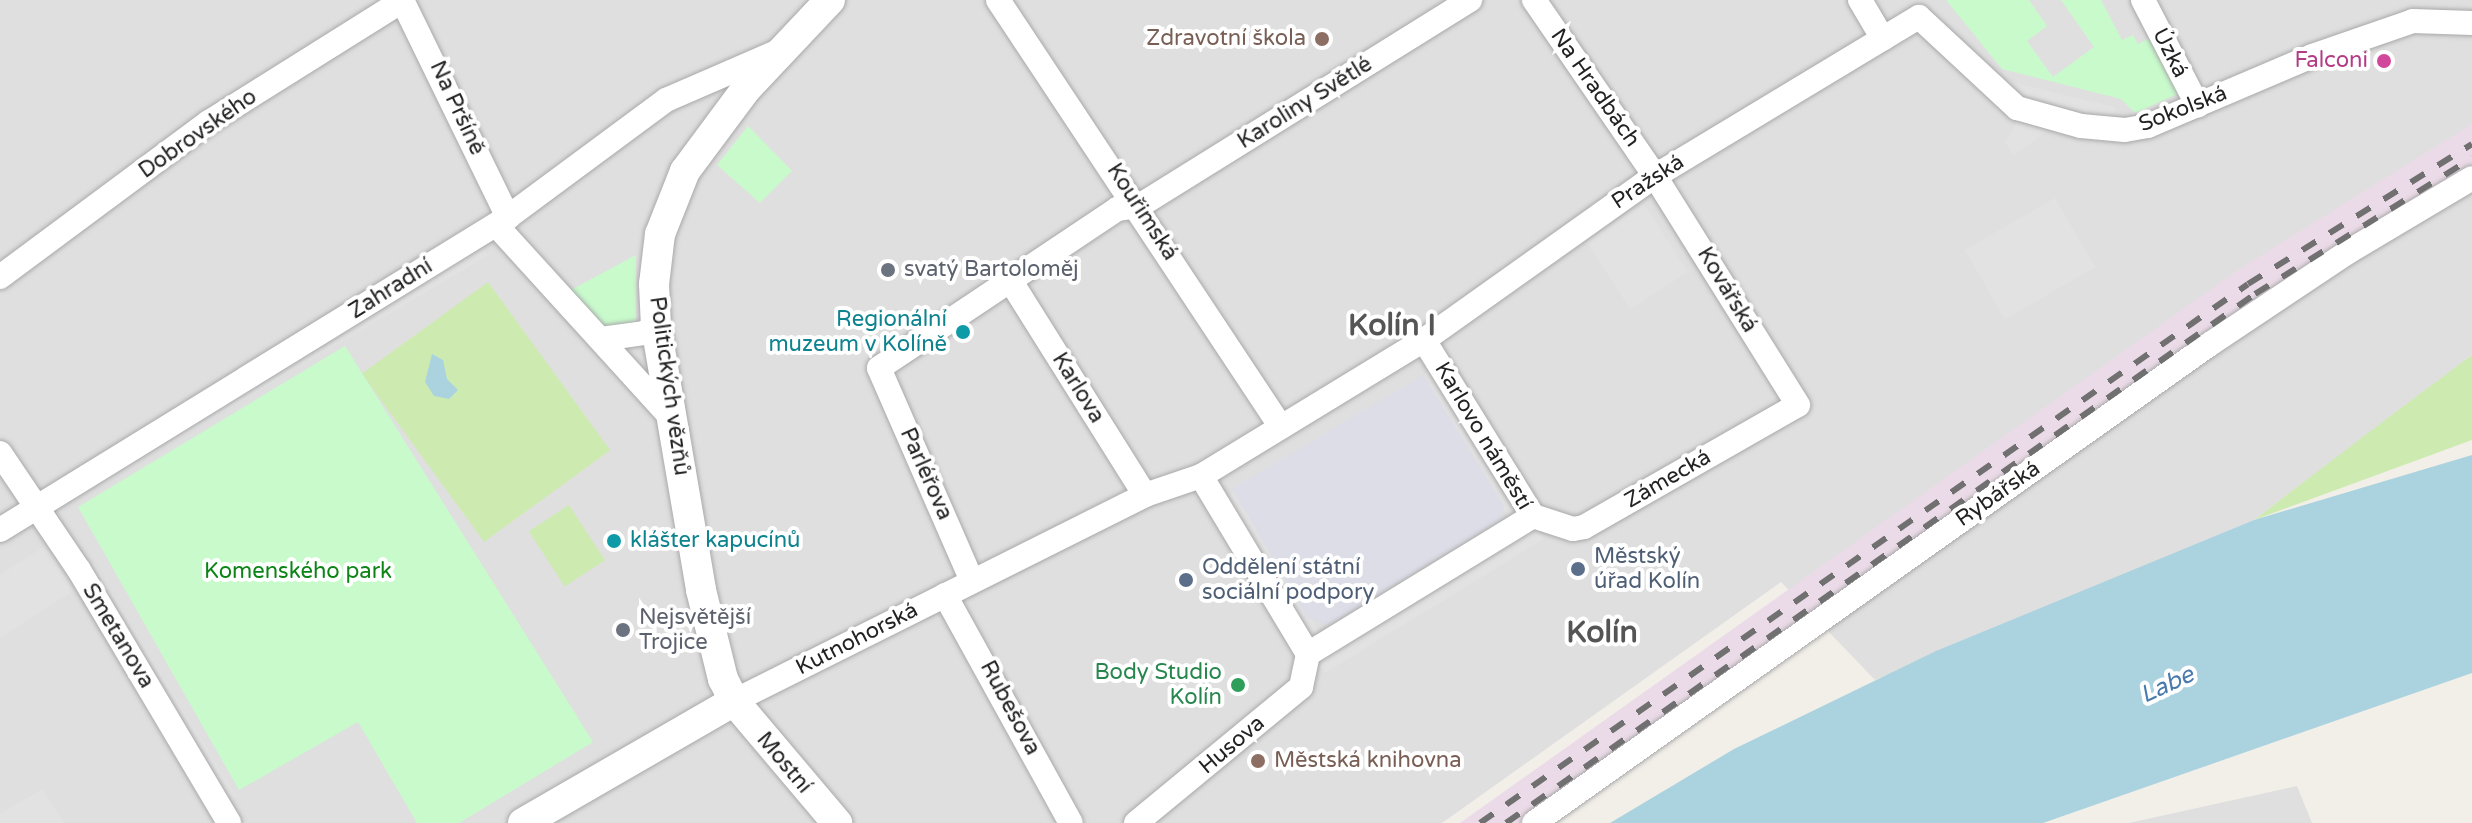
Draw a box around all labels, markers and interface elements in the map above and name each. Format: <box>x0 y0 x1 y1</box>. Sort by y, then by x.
street label: Na Hradbách <box>1545 24 1645 152</box>
street label: Úzká <box>2146 24 2194 82</box>
place label: Zdravotní škola <box>1146 26 1306 52</box>
marker: Zdravotní škola <box>1313 30 1331 48</box>
place label: Falconi <box>2295 48 2368 74</box>
street label: Karoliny Světlé <box>1233 51 1377 155</box>
marker: Falconi <box>2375 52 2393 70</box>
street label: Na Pršíně <box>424 57 490 159</box>
street label: Sokolská <box>2135 80 2231 138</box>
street label: Dobrovského <box>134 84 262 184</box>
street label: Pražská <box>1607 149 1689 215</box>
street label: Kouřimská <box>1101 159 1183 265</box>
street label: Kovářská <box>1691 242 1763 338</box>
street label: Zahradní <box>344 253 438 325</box>
place label: svatý Bartoloměj <box>904 257 1079 283</box>
marker: svatý Bartoloměj <box>879 261 897 279</box>
street label: Politických vězňů <box>643 295 695 477</box>
place label: Regionální muzeum v Kolíně <box>768 306 947 358</box>
district label: Kolín I <box>1348 308 1436 344</box>
marker: Regionální muzeum v Kolíně <box>954 323 972 341</box>
street label: Karlova <box>1046 348 1110 428</box>
street label: Karlovo náměstí <box>1429 357 1537 515</box>
street label: Parléřova <box>894 424 958 524</box>
street label: Zámecká <box>1620 444 1716 514</box>
street label: Rybářská <box>1951 455 2045 533</box>
place label: klášter kapucínů <box>630 528 800 554</box>
marker: klášter kapucínů <box>605 532 623 550</box>
place label: Městský úřad Kolín <box>1594 543 1700 594</box>
place label: Oddělení státní sociální podpory <box>1202 554 1374 606</box>
park label: Komenského park <box>204 559 392 585</box>
marker: Městský úřad Kolín <box>1569 560 1587 578</box>
marker: Oddělení státní sociální podpory <box>1177 571 1195 589</box>
street label: Smetanova <box>76 579 160 693</box>
street label: Kutnohorská <box>792 597 922 681</box>
place label: Nejsvětější Trojice <box>639 604 751 656</box>
district label: Kolín <box>1566 615 1638 651</box>
marker: Nejsvětější Trojice <box>614 621 632 639</box>
street label: Rubešova <box>974 656 1046 760</box>
place label: Body Studio Kolín <box>1094 659 1222 710</box>
water label: Labe <box>2136 660 2198 710</box>
marker: Body Studio Kolín <box>1229 676 1247 694</box>
street label: Husova <box>1194 710 1270 780</box>
street label: Mostní <box>751 727 817 799</box>
place label: Městská knihovna <box>1274 748 1462 774</box>
marker: Městská knihovna <box>1249 752 1267 770</box>

